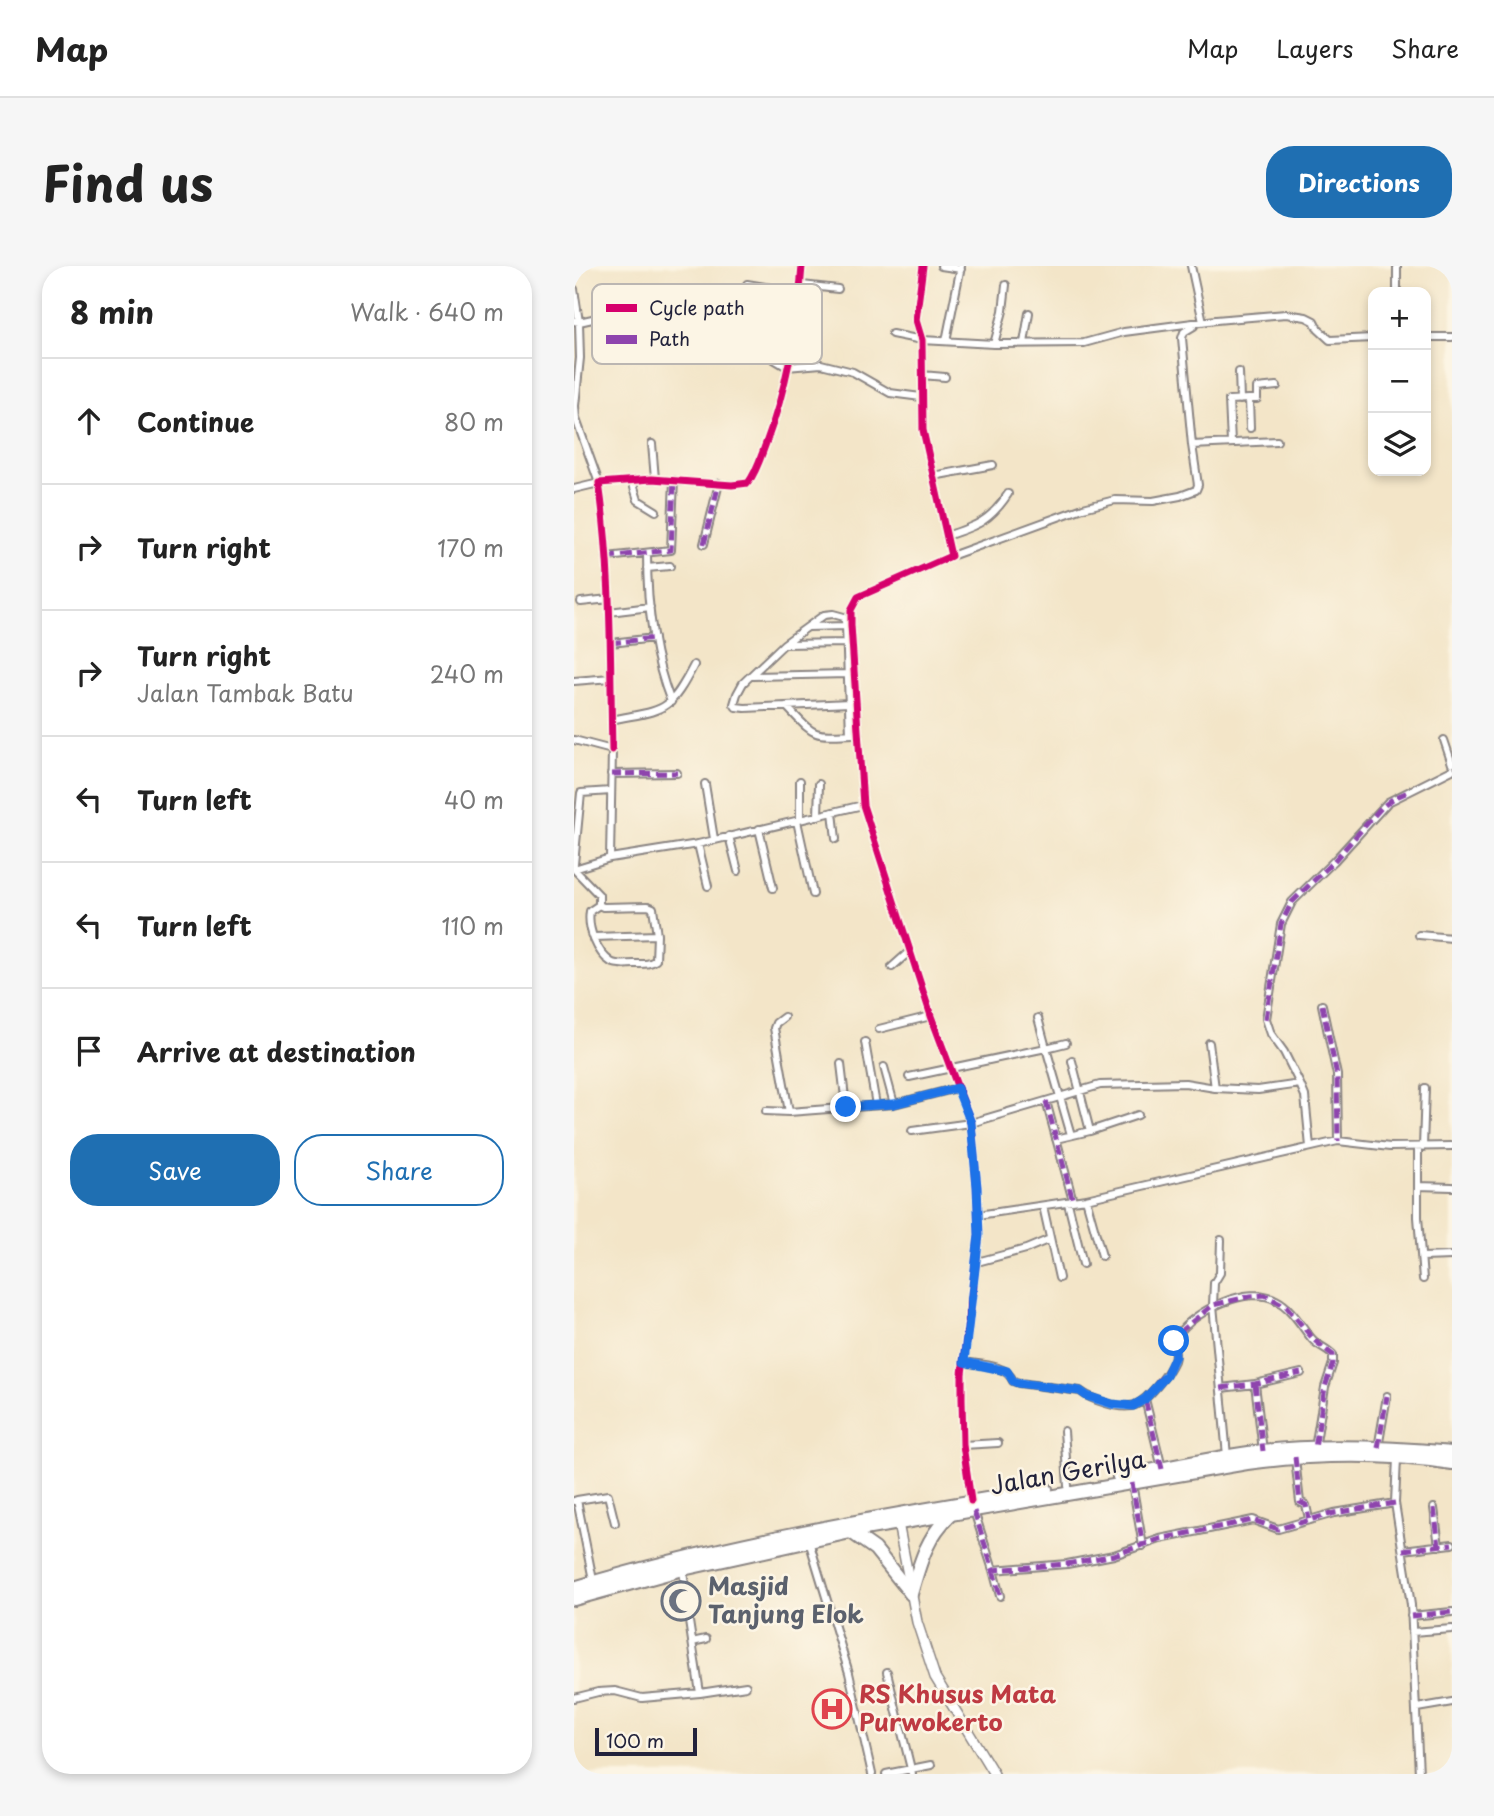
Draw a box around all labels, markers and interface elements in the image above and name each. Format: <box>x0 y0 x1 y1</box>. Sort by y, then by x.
text: Map <box>35 23 108 73</box>
text: Map <box>1187 30 1238 66</box>
text: Layers <box>1276 30 1353 66</box>
text: Share <box>1391 30 1459 66</box>
text: Find us <box>42 145 213 219</box>
button: Directions <box>1266 146 1452 218</box>
legend <box>592 284 822 364</box>
map controls <box>1368 287 1431 476</box>
button: + <box>1368 287 1431 350</box>
text: 8 min <box>70 289 154 334</box>
text: Cycle path <box>649 293 745 321</box>
text: Walk · 640 m <box>350 294 504 329</box>
text: Path <box>649 324 690 352</box>
button: − <box>1368 350 1431 413</box>
icon: ahead <box>70 402 108 440</box>
text: Continue <box>137 402 254 441</box>
text: 80 m <box>444 404 504 439</box>
button: layers <box>1368 413 1431 476</box>
icon: right <box>70 528 108 566</box>
text: Turn right <box>137 528 271 567</box>
text: 170 m <box>437 530 504 565</box>
text: Turn right <box>137 636 271 675</box>
icon: right <box>70 654 108 692</box>
text: 240 m <box>430 656 504 691</box>
text: Jalan Tambak Batu <box>137 675 354 710</box>
icon: left <box>70 780 108 818</box>
text: Turn left <box>137 780 252 819</box>
text: 40 m <box>444 782 504 817</box>
icon: left <box>70 906 108 944</box>
text: Turn left <box>137 906 252 945</box>
text: 110 m <box>442 908 504 943</box>
icon: arrive <box>70 1032 108 1070</box>
text: Arrive at destination <box>137 1032 416 1071</box>
route end <box>830 1091 861 1122</box>
button: Save <box>70 1134 280 1206</box>
button: Share <box>294 1134 504 1206</box>
route start <box>1158 1325 1189 1356</box>
street label: Jalan Gerilya <box>987 1440 1148 1502</box>
place label: Masjid Tanjung Elok <box>708 1567 864 1631</box>
mosque icon: Masjid Tanjung Elok <box>660 1580 702 1622</box>
place label: RS Khusus Mata Purwokerto <box>859 1675 1056 1739</box>
hospital icon: RS Khusus Mata Purwokerto <box>811 1688 853 1730</box>
scale bar <box>595 1725 696 1757</box>
text: 100 m <box>606 1726 664 1754</box>

